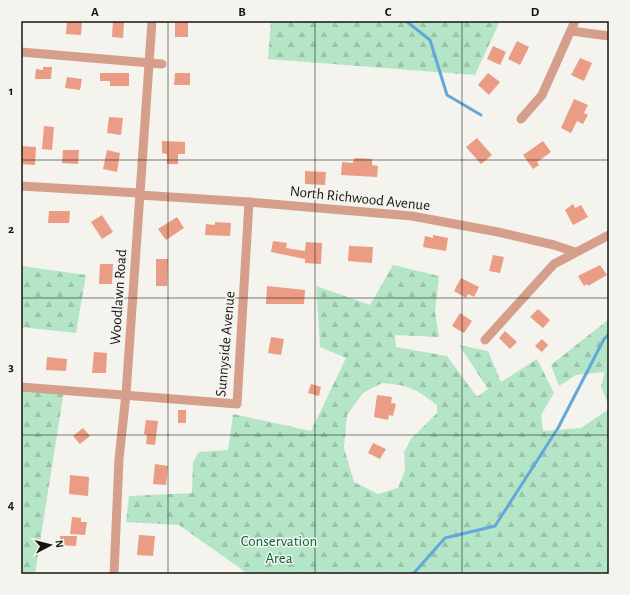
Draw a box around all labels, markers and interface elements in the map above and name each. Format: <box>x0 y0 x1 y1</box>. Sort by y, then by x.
text: A <box>91 6 99 19</box>
text: B <box>238 6 246 19</box>
text: C <box>385 6 392 19</box>
text: D <box>531 6 540 19</box>
text: 1 <box>9 85 13 98</box>
street label: North Richwood Avenue <box>289 184 431 213</box>
text: 2 <box>8 223 14 236</box>
street label: Woodlawn Road <box>108 248 129 345</box>
street label: Sunnyside Avenue <box>213 290 238 398</box>
text: 3 <box>8 361 14 374</box>
text: 4 <box>8 499 15 512</box>
north arrow <box>30 525 70 565</box>
park label: Conservation Area <box>241 534 317 566</box>
text: N <box>54 539 65 548</box>

